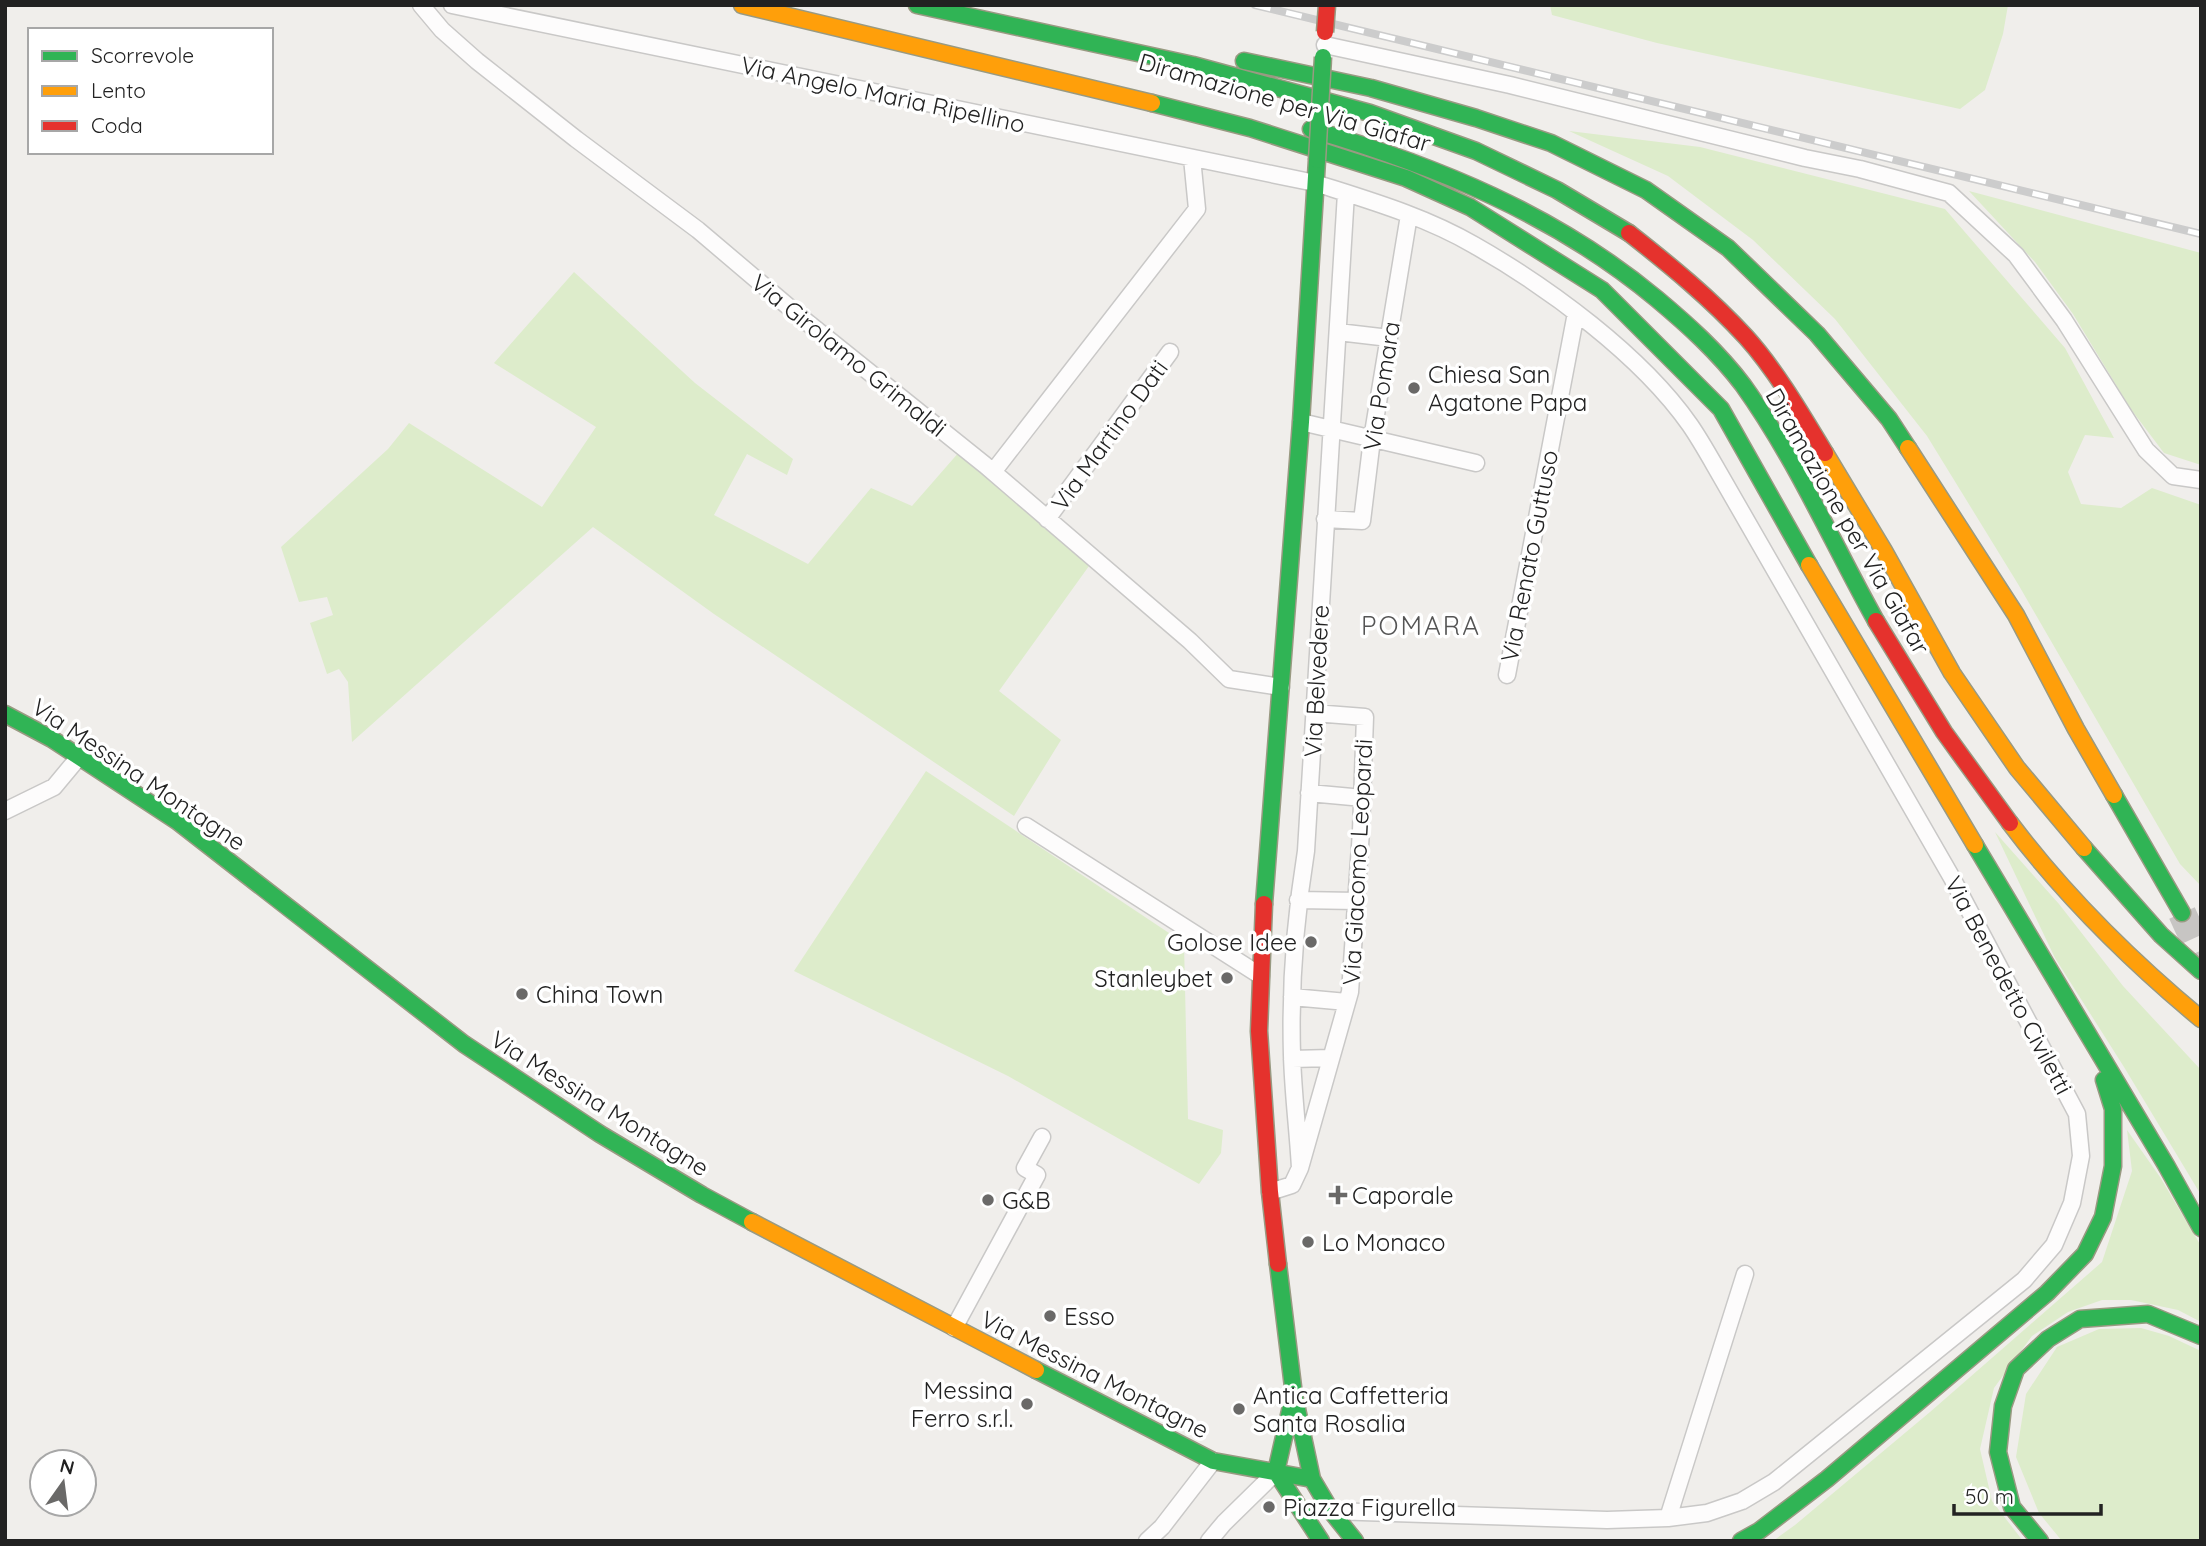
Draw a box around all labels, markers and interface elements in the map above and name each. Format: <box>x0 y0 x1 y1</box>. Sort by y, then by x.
legend <box>28 28 273 154</box>
text: Scorrevole <box>91 42 194 68</box>
street label: Diramazione per Via Giafar <box>1136 46 1434 158</box>
street label: Via Angelo Maria Ripellino <box>738 49 1028 139</box>
text: Lento <box>91 77 146 103</box>
text: Coda <box>91 112 143 138</box>
street label: Via Girolamo Grimaldi <box>745 267 953 443</box>
street label: Via Pomara <box>1356 319 1406 453</box>
street label: Via Martino Dati <box>1044 354 1174 516</box>
place label: Chiesa San Agatone Papa <box>1428 359 1587 417</box>
marker: Chiesa San Agatone Papa <box>1406 380 1422 396</box>
street label: Diramazione per Via Giafar <box>1759 383 1937 659</box>
street label: Via Renato Guttuso <box>1494 448 1564 664</box>
street label: Via Belvedere <box>1297 604 1335 758</box>
district label: POMARA <box>1361 609 1481 642</box>
street label: Via Messina Montagne <box>26 691 252 857</box>
street label: Via Giacomo Leopardi <box>1336 738 1378 986</box>
street label: Via Benedetto Civiletti <box>1939 871 2079 1099</box>
place label: Golose Idee <box>1167 927 1297 957</box>
marker: Golose Idee <box>1303 934 1319 950</box>
place label: Stanleybet <box>1094 963 1213 993</box>
marker: Stanleybet <box>1219 970 1235 986</box>
place label: China Town <box>536 979 663 1009</box>
marker: China Town <box>514 986 530 1002</box>
street label: Via Messina Montagne <box>485 1024 715 1182</box>
place label: Caporale <box>1352 1180 1454 1210</box>
place label: G&B <box>1002 1185 1051 1215</box>
marker: Caporale <box>1330 1187 1346 1203</box>
marker: G&B <box>980 1192 996 1208</box>
place label: Lo Monaco <box>1322 1227 1446 1257</box>
marker: Lo Monaco <box>1300 1234 1316 1250</box>
place label: Esso <box>1064 1301 1115 1331</box>
street label: Via Messina Montagne <box>976 1304 1214 1444</box>
marker: Esso <box>1042 1308 1058 1324</box>
place label: Messina Ferro s.r.l. <box>911 1375 1013 1433</box>
place label: Antica Caffetteria Santa Rosalia <box>1253 1380 1449 1438</box>
marker: Messina Ferro s.r.l. <box>1019 1396 1035 1412</box>
marker: Antica Caffetteria Santa Rosalia <box>1231 1401 1247 1417</box>
north arrow <box>28 1448 98 1518</box>
text: N <box>57 1453 77 1480</box>
scale bar <box>1954 1472 2101 1516</box>
text: 50 m <box>1965 1483 2014 1509</box>
place label: Piazza Figurella <box>1283 1492 1456 1522</box>
marker: Piazza Figurella <box>1261 1499 1277 1515</box>

